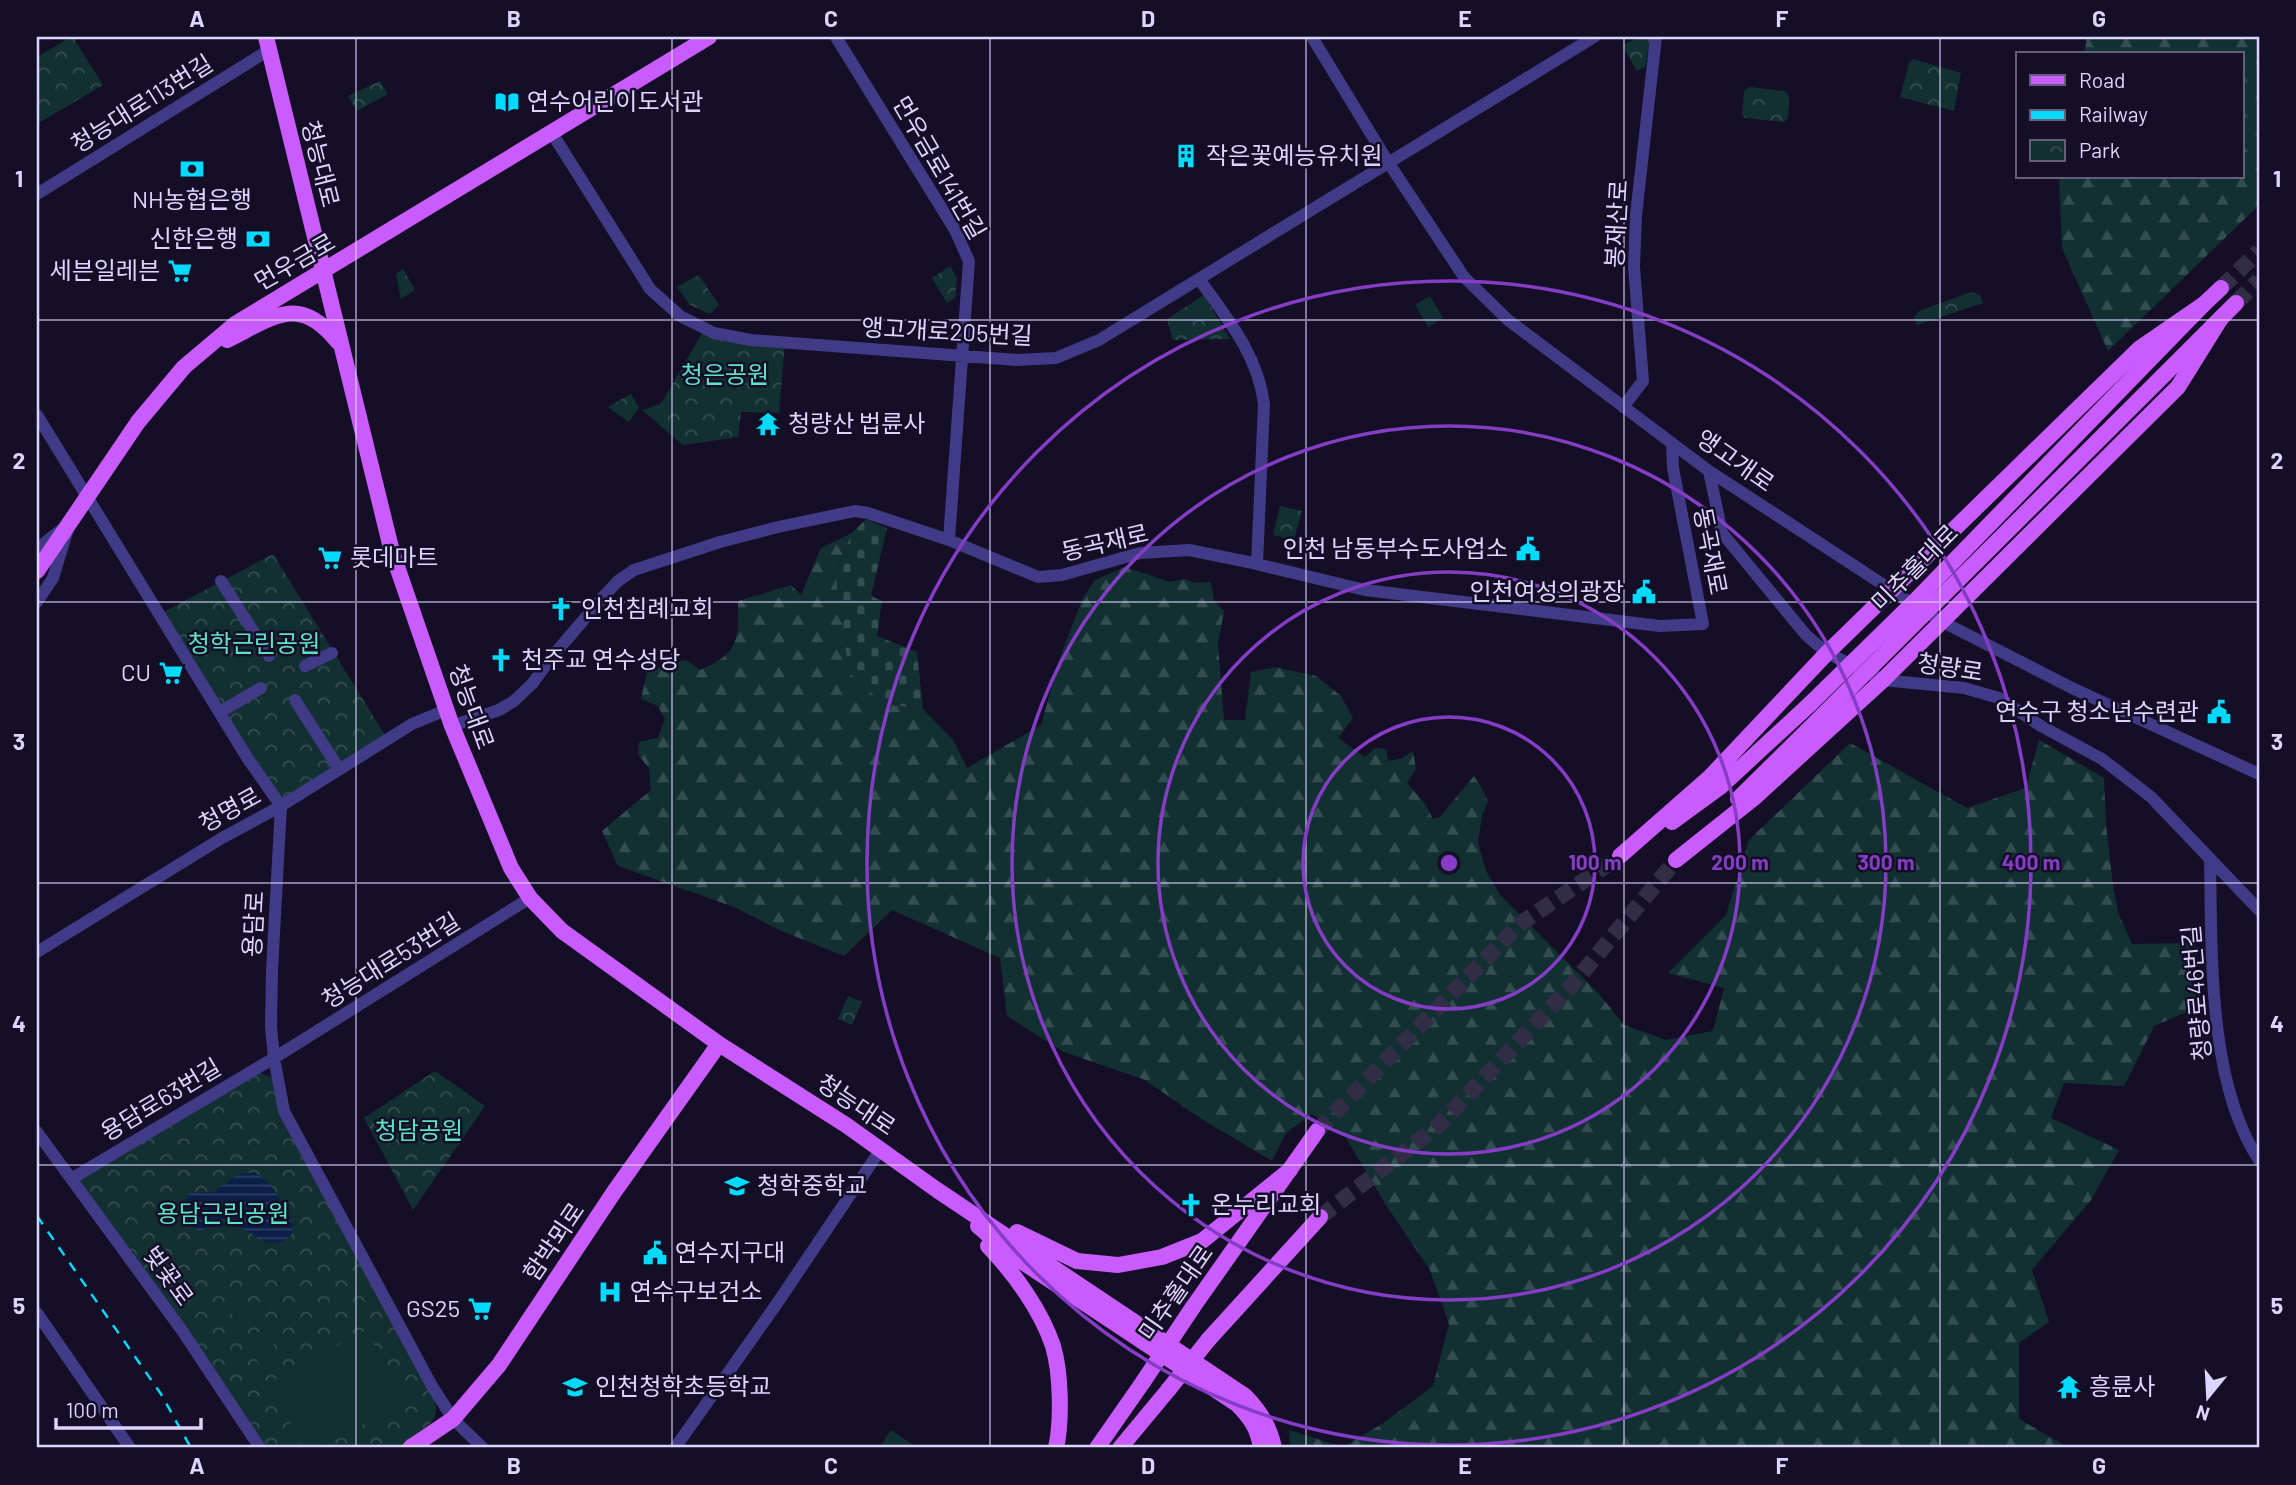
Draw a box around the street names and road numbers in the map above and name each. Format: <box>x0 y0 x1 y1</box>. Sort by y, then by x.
street label: 청능대로113번길 <box>65 48 217 158</box>
street label: 먼우금로141번길 <box>888 91 993 244</box>
street label: 청능대로 <box>297 117 346 210</box>
street label: 봉재산로 <box>1599 179 1632 269</box>
street label: 먼우금로 <box>249 226 340 295</box>
street label: 앵고개로205번길 <box>861 312 1033 349</box>
street label: 앵고개로 <box>1691 423 1780 497</box>
street label: 동곡재로 <box>1689 505 1734 597</box>
street label: 동곡재로 <box>1058 517 1151 566</box>
street label: 미추홀대로 <box>1865 518 1963 616</box>
street label: 청량로 <box>1915 647 1985 686</box>
street label: 청능대로 <box>444 660 501 753</box>
street label: 청명로 <box>193 780 265 837</box>
street label: 용담로 <box>236 890 269 958</box>
street label: 청능대로53번길 <box>316 906 465 1014</box>
street label: 청량로46번길 <box>2175 924 2216 1062</box>
street label: 용담로63번길 <box>95 1051 226 1146</box>
street label: 청능대로 <box>812 1067 902 1140</box>
street label: 함박뫼로 <box>516 1196 589 1286</box>
street label: 미추홀대로 <box>1131 1239 1218 1346</box>
street label: 벚꽃로 <box>138 1240 200 1310</box>

